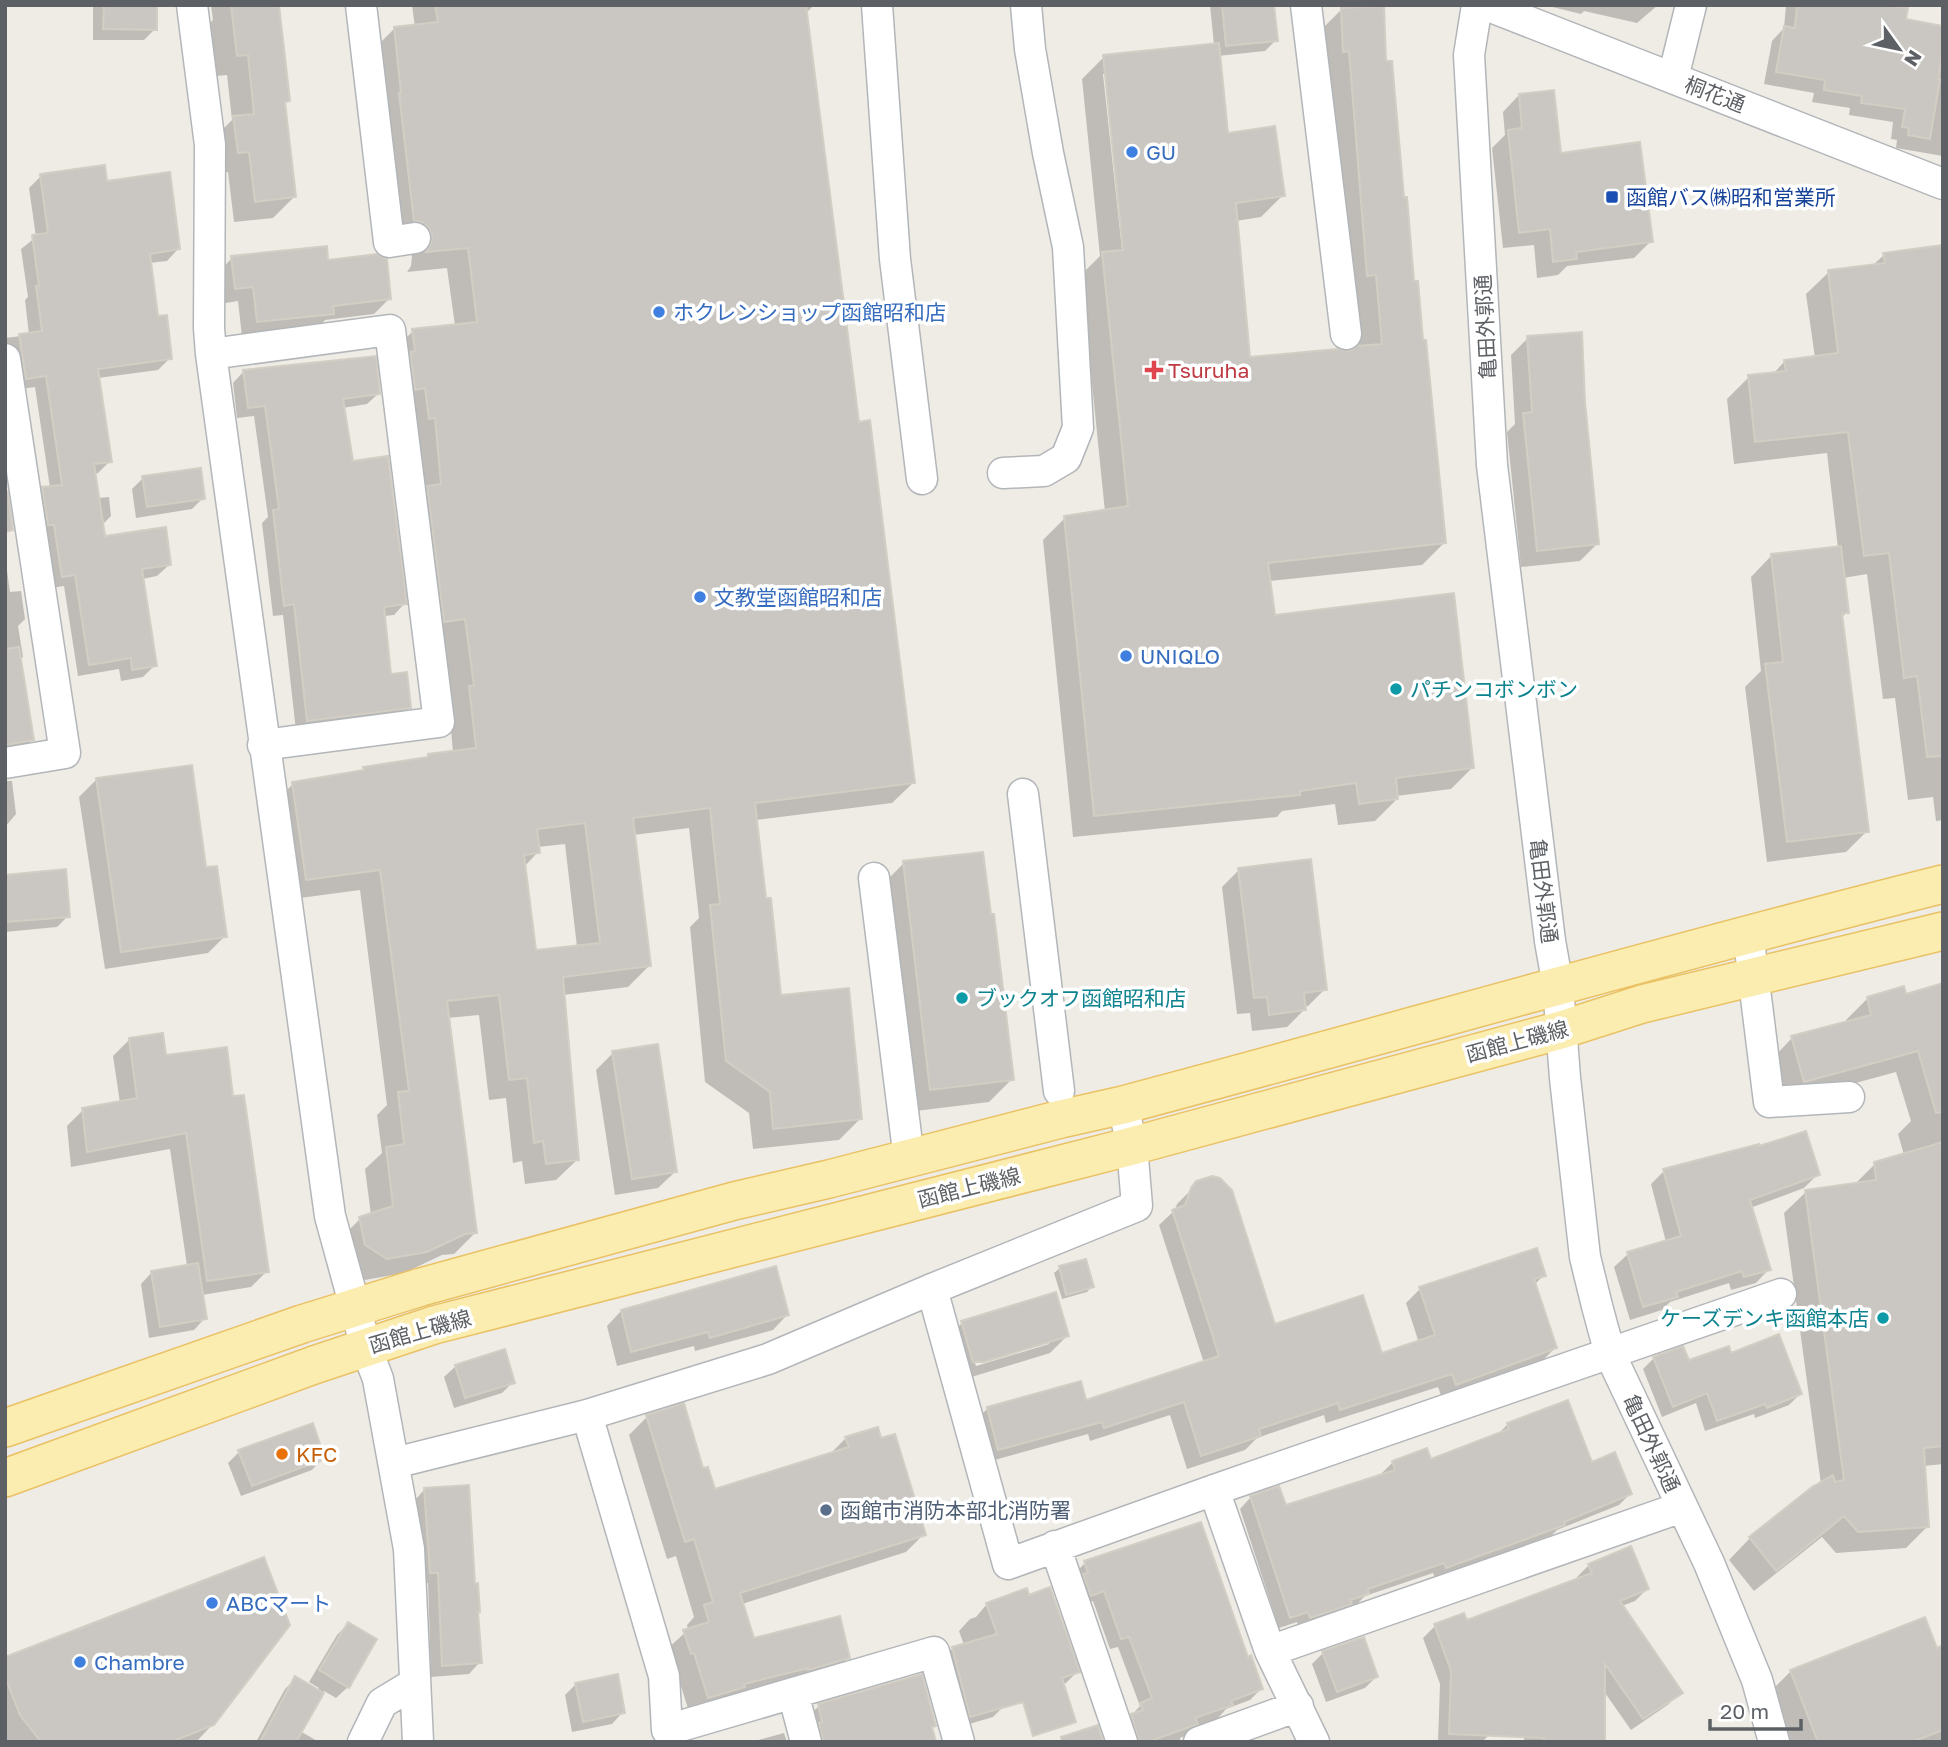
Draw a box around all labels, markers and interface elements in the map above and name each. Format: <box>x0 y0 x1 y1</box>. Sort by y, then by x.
north arrow <box>1864 14 1934 84</box>
text: N <box>1900 46 1927 71</box>
street label: 桐花通 <box>1681 71 1749 117</box>
place label: GU <box>1146 139 1176 165</box>
marker: GU <box>1124 144 1140 160</box>
place label: 函館バス㈱昭和営業所 <box>1626 184 1836 210</box>
marker: 函館バス㈱昭和営業所 <box>1604 189 1620 205</box>
street label: 亀田外郭通 <box>1469 274 1501 380</box>
place label: ホクレンショップ函館昭和店 <box>673 299 946 325</box>
marker: ホクレンショップ函館昭和店 <box>651 304 667 320</box>
place label: Tsuruha <box>1168 357 1249 383</box>
marker: Tsuruha <box>1146 362 1162 378</box>
place label: 文教堂函館昭和店 <box>714 584 882 610</box>
marker: 文教堂函館昭和店 <box>692 589 708 605</box>
place label: UNIQLO <box>1140 643 1220 669</box>
marker: UNIQLO <box>1118 648 1134 664</box>
place label: パチンコボンボン <box>1410 676 1578 702</box>
marker: パチンコボンボン <box>1388 681 1404 697</box>
street label: 亀田外郭通 <box>1525 837 1563 945</box>
place label: ブックオフ函館昭和店 <box>976 985 1186 1011</box>
marker: ブックオフ函館昭和店 <box>954 990 970 1006</box>
street label: 函館上磯線 <box>1463 1015 1571 1067</box>
street label: 函館上磯線 <box>915 1162 1023 1212</box>
street label: 函館上磯線 <box>366 1304 474 1358</box>
place label: ケーズデンキ函館本店 <box>1660 1305 1869 1331</box>
marker: ケーズデンキ函館本店 <box>1875 1310 1891 1326</box>
street label: 亀田外郭通 <box>1618 1390 1686 1496</box>
place label: KFC <box>296 1441 337 1467</box>
marker: KFC <box>274 1446 290 1462</box>
place label: 函館市消防本部北消防署 <box>840 1497 1071 1523</box>
marker: 函館市消防本部北消防署 <box>818 1502 834 1518</box>
place label: ABCマート <box>226 1590 331 1616</box>
marker: ABCマート <box>204 1595 220 1611</box>
place label: Chambre <box>94 1649 185 1675</box>
marker: Chambre <box>72 1654 88 1670</box>
scale bar <box>1710 1688 1801 1732</box>
text: 20 m <box>1720 1698 1769 1724</box>

